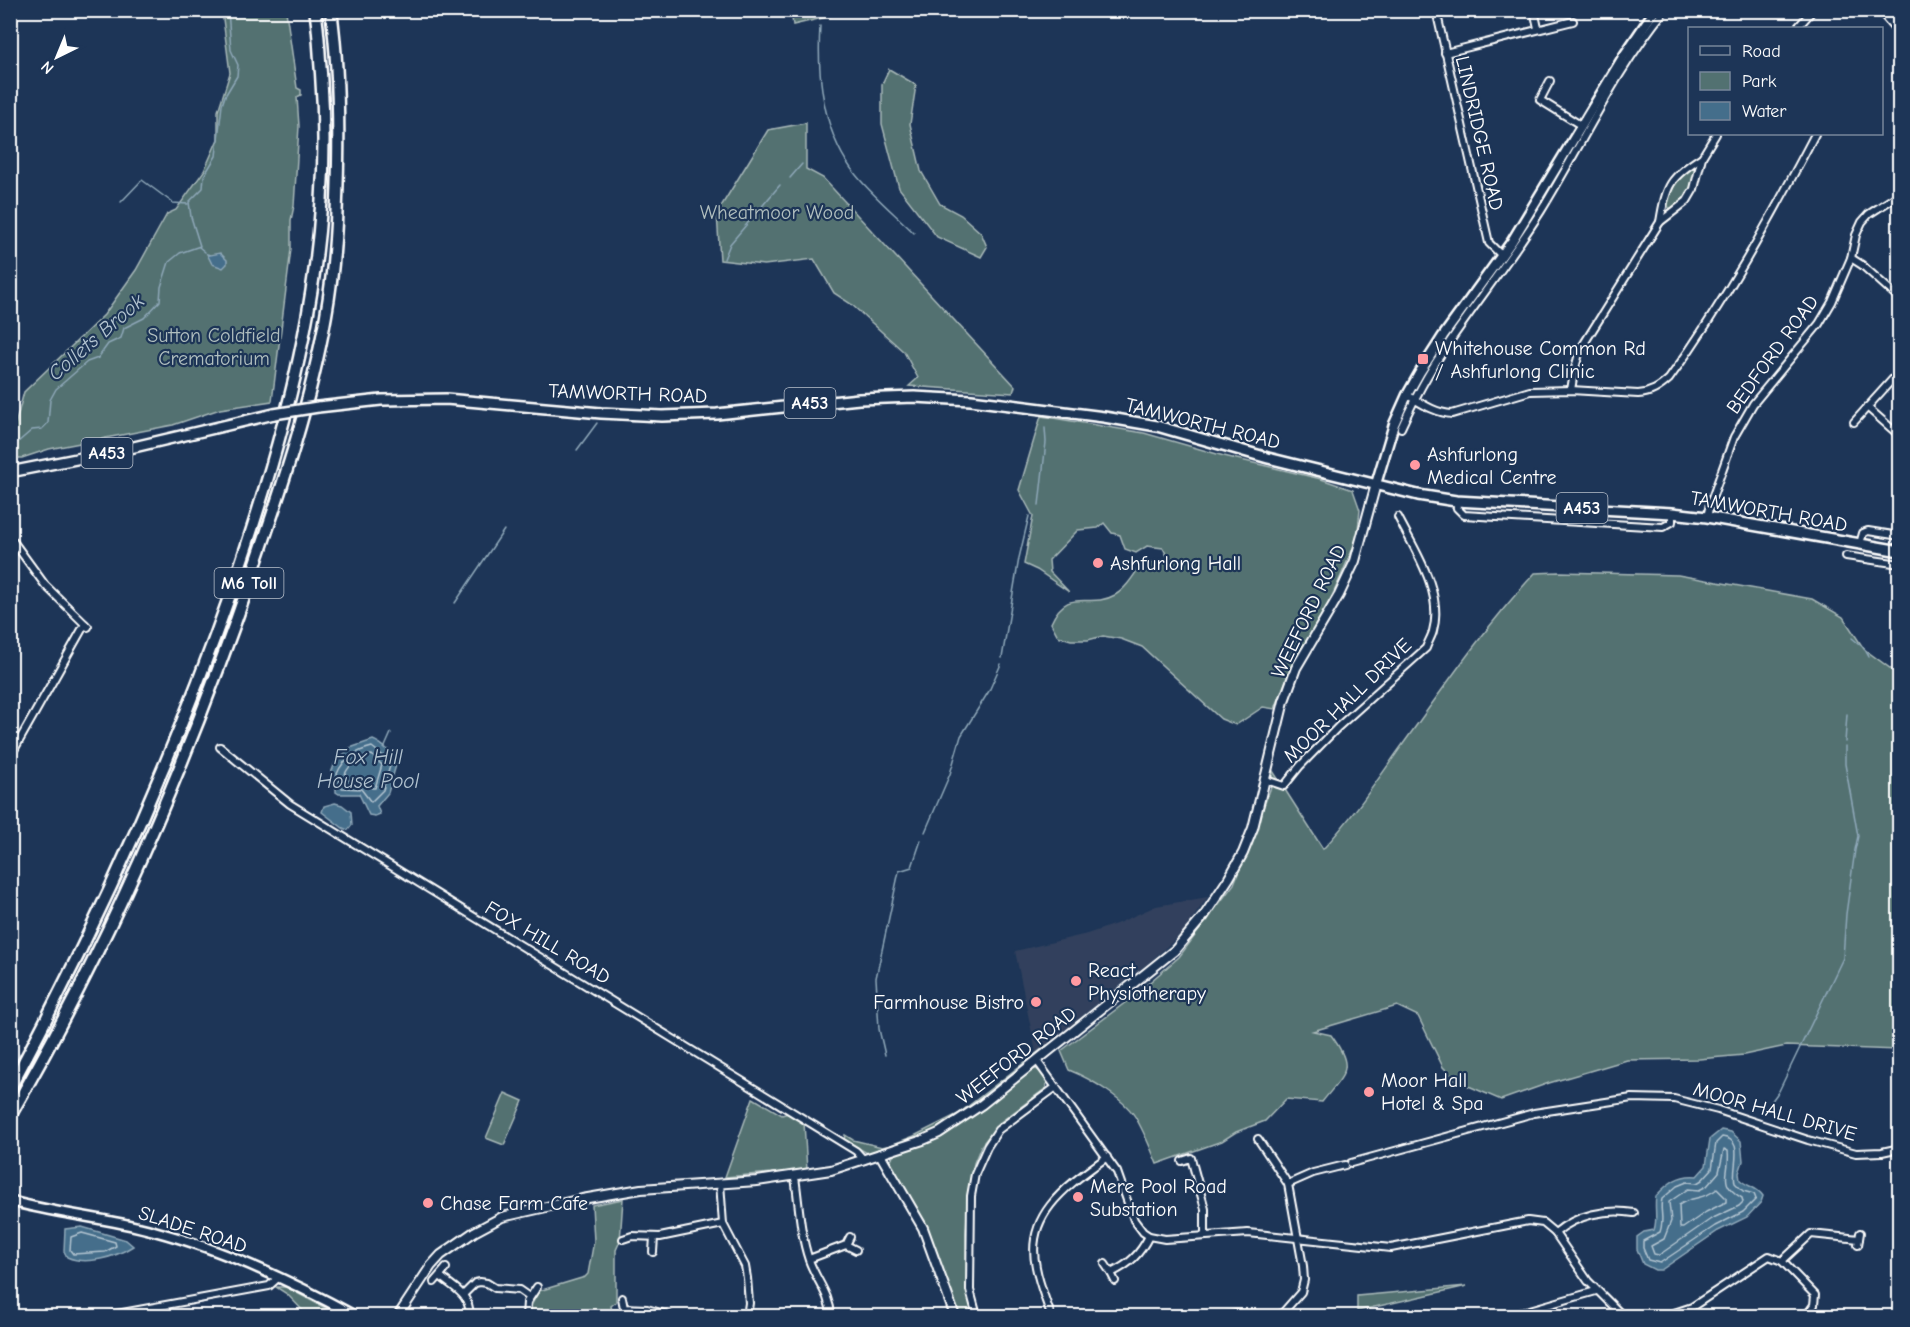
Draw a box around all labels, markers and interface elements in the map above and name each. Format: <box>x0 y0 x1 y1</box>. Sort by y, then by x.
north arrow <box>27 27 87 87</box>
legend <box>1688 27 1883 135</box>
text: Road <box>1742 41 1781 62</box>
street label: LINDRIDGE ROAD <box>1451 54 1508 213</box>
text: N <box>37 57 57 77</box>
text: Park <box>1742 71 1777 92</box>
text: Water <box>1742 101 1787 122</box>
park label: Wheatmoor Wood <box>700 201 854 224</box>
water label: Collets Brook <box>43 288 149 385</box>
street label: BEDFORD ROAD <box>1722 290 1823 418</box>
park label: Sutton Coldfield Crematorium <box>147 324 281 370</box>
place label: Whitehouse Common Rd / Ashfurlong Clinic <box>1435 337 1646 383</box>
marker: Whitehouse Common Rd / Ashfurlong Clinic <box>1416 352 1430 366</box>
street label: TAMWORTH ROAD <box>548 379 708 408</box>
road number: A453 <box>784 388 836 418</box>
street label: TAMWORTH ROAD <box>1123 393 1283 454</box>
road number: A453 <box>82 438 132 468</box>
place label: Ashfurlong Medical Centre <box>1427 443 1557 489</box>
marker: Ashfurlong Medical Centre <box>1408 458 1422 472</box>
street label: TAMWORTH ROAD <box>1689 486 1849 537</box>
road number: A453 <box>1556 493 1608 523</box>
street label: WEEFORD ROAD <box>1266 541 1351 682</box>
place label: Ashfurlong Hall <box>1110 552 1241 575</box>
marker: Ashfurlong Hall <box>1091 556 1105 570</box>
road number: M6 Toll <box>214 568 284 598</box>
street label: MOOR HALL DRIVE <box>1279 633 1416 767</box>
water label: Fox Hill House Pool <box>317 745 419 793</box>
street label: FOX HILL ROAD <box>481 896 615 989</box>
place label: React Physiotherapy <box>1088 959 1206 1005</box>
marker: React Physiotherapy <box>1069 974 1083 988</box>
place label: Farmhouse Bistro <box>873 991 1024 1014</box>
marker: Farmhouse Bistro <box>1029 995 1043 1009</box>
street label: WEEFORD ROAD <box>952 1002 1081 1109</box>
place label: Moor Hall Hotel & Spa <box>1381 1069 1484 1115</box>
street label: MOOR HALL DRIVE <box>1691 1077 1859 1146</box>
marker: Moor Hall Hotel & Spa <box>1362 1085 1376 1099</box>
place label: Mere Pool Road Substation <box>1090 1175 1227 1221</box>
marker: Mere Pool Road Substation <box>1071 1190 1085 1204</box>
place label: Chase Farm Cafe <box>440 1192 588 1215</box>
marker: Chase Farm Cafe <box>421 1196 435 1210</box>
street label: SLADE ROAD <box>136 1201 250 1258</box>

